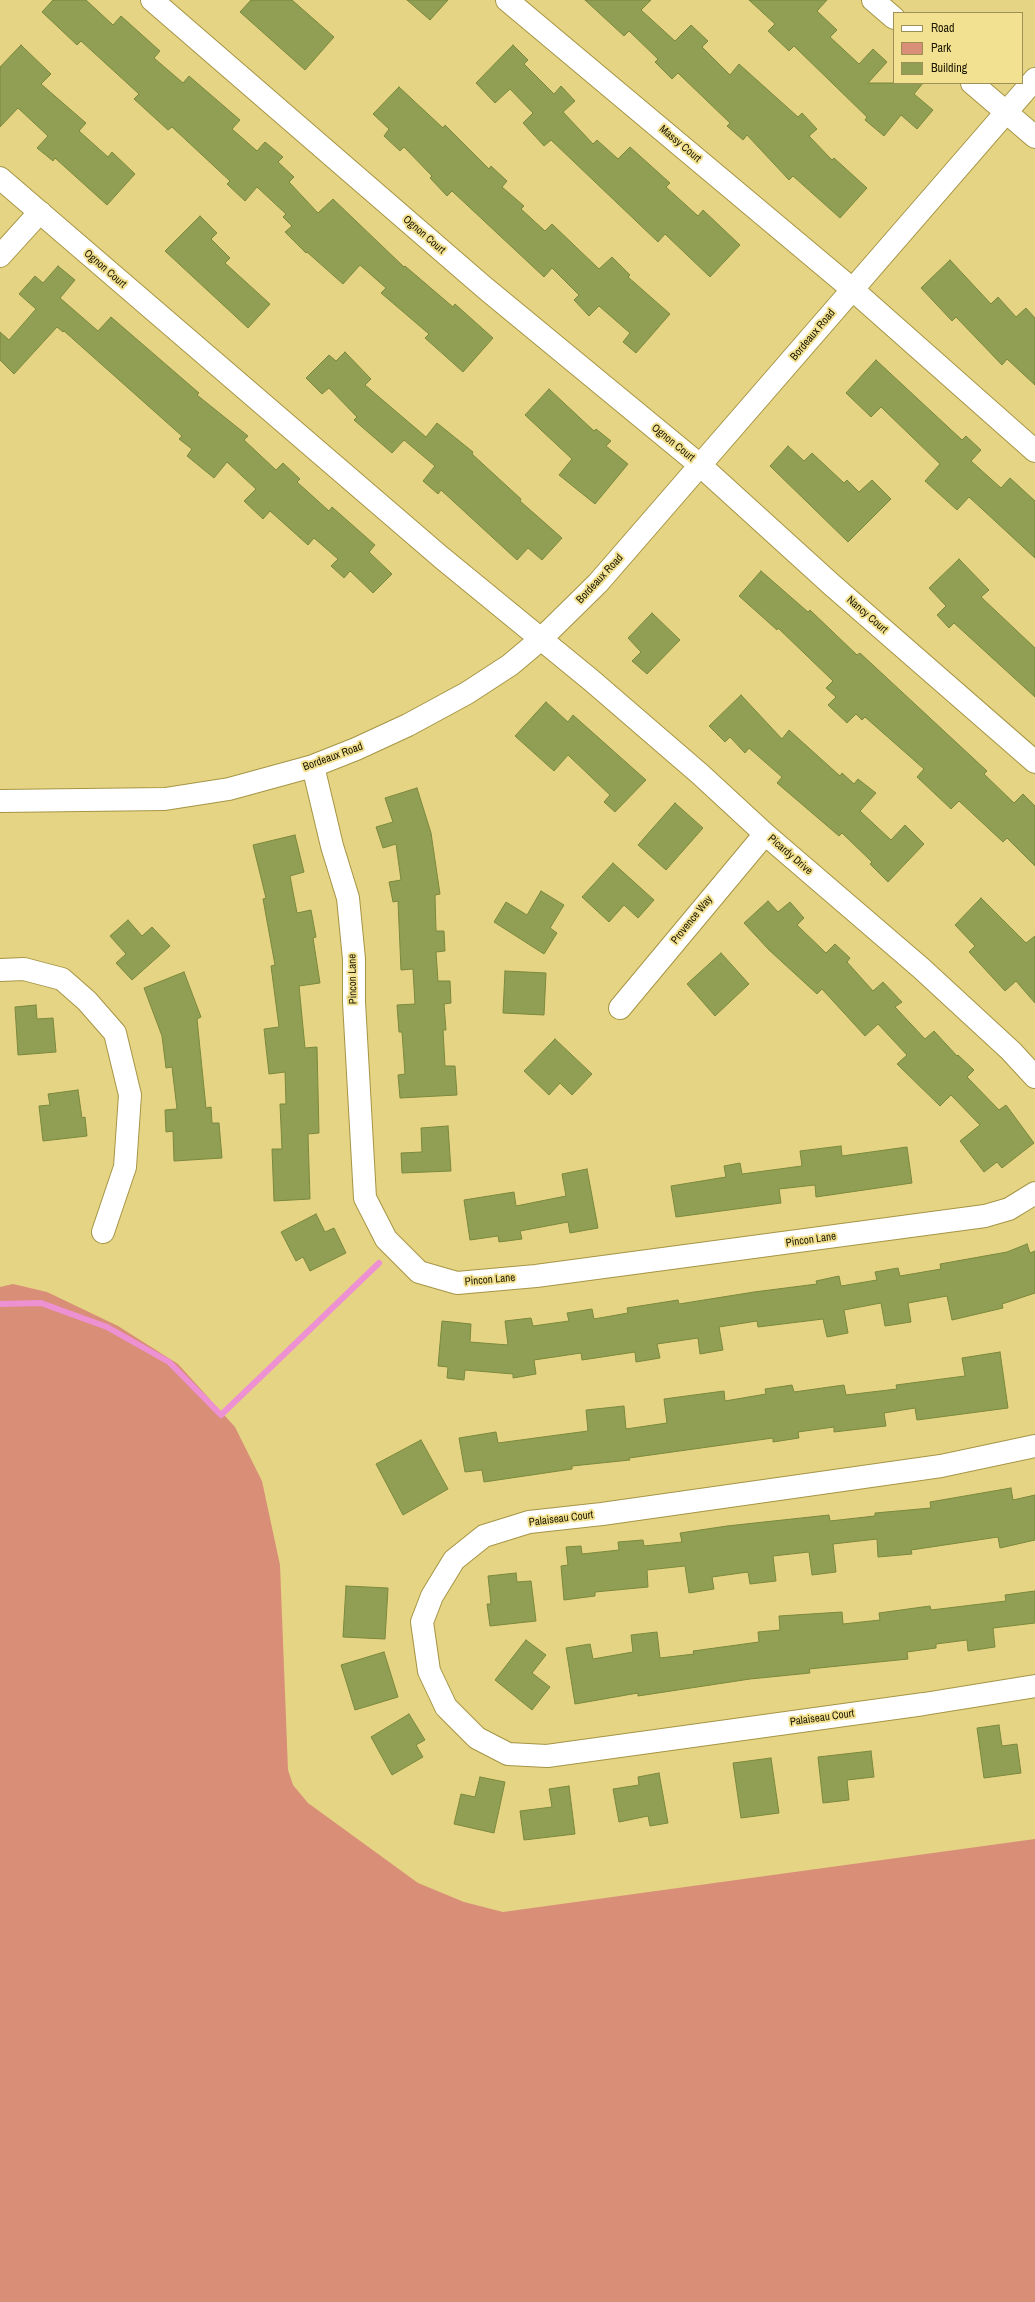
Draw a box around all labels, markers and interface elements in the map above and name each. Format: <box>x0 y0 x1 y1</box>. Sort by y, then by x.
legend <box>893 12 1023 84</box>
text: Road <box>931 20 955 36</box>
text: Park <box>931 40 951 56</box>
text: Building <box>931 60 967 76</box>
street label: Massy Court <box>656 123 704 165</box>
street label: Ognon Court <box>400 213 448 257</box>
street label: Ognon Court <box>81 247 129 291</box>
street label: Bordeaux Road <box>788 307 838 363</box>
street label: Ognon Court <box>649 422 697 464</box>
street label: Bordeaux Road <box>574 552 626 606</box>
street label: Nancy Court <box>844 594 890 636</box>
street label: Bordeaux Road <box>301 740 365 774</box>
street label: Picardy Drive <box>765 832 815 878</box>
street label: Provence Way <box>669 893 715 947</box>
street label: Pincon Lane <box>346 954 360 1004</box>
street label: Pincon Lane <box>785 1230 837 1250</box>
street label: Pincon Lane <box>464 1271 516 1289</box>
street label: Palaiseau Court <box>528 1509 594 1529</box>
street label: Palaiseau Court <box>789 1707 855 1729</box>

